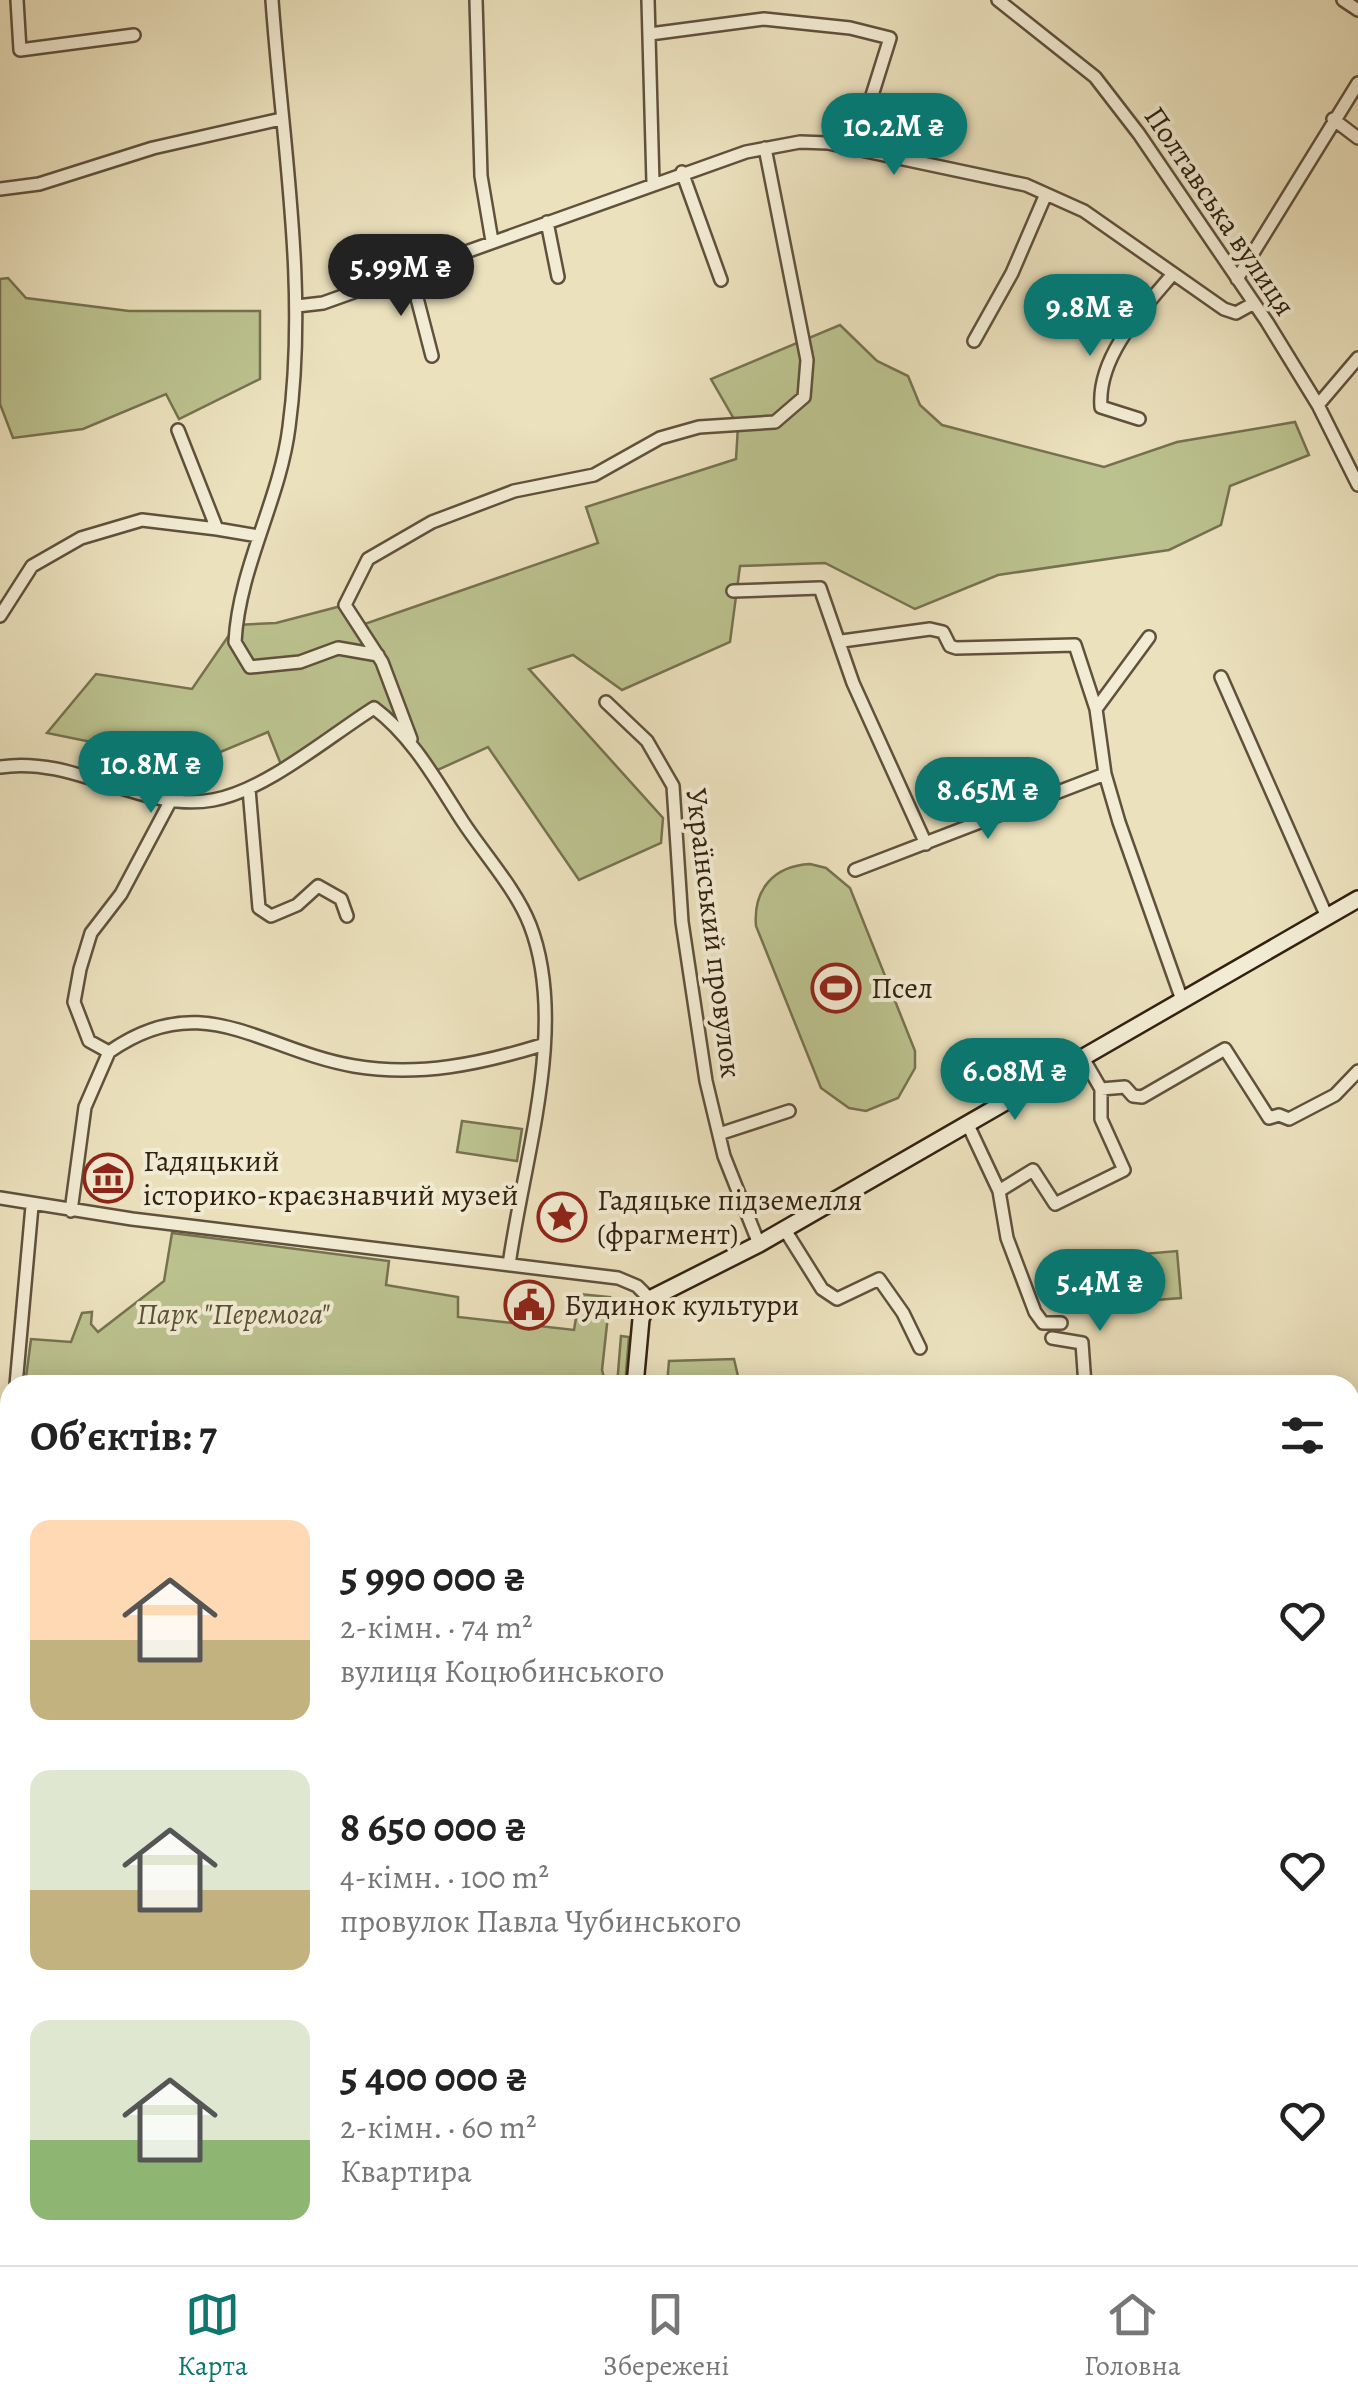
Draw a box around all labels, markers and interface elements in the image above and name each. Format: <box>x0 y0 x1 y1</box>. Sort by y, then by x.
pin: 10.2M ₴ <box>802 93 986 178</box>
street label: Полтавська вулиця <box>1135 98 1305 324</box>
text: 10.2M ₴ <box>843 103 945 147</box>
pin: 5.99M ₴ <box>309 234 493 319</box>
text: 5.99M ₴ <box>350 244 452 288</box>
pin: 9.8M ₴ <box>1009 274 1171 359</box>
text: 9.8M ₴ <box>1046 284 1134 328</box>
pin: 10.8M ₴ <box>59 731 243 816</box>
text: 10.8M ₴ <box>100 741 202 785</box>
pin: 8.65M ₴ <box>896 757 1080 842</box>
text: 8.65M ₴ <box>937 767 1039 811</box>
street label: Український провулок <box>676 786 752 1080</box>
sports icon: Псел <box>810 962 862 1014</box>
place label: Псел <box>871 968 933 1008</box>
pin: 6.08M ₴ <box>923 1038 1107 1123</box>
text: 6.08M ₴ <box>963 1048 1067 1092</box>
place label: Гадяцький історико-краєзнавчий музей <box>143 1141 518 1215</box>
museum icon: Гадяцький історико-краєзнавчий музей <box>82 1152 134 1204</box>
place label: Гадяцьке підземелля (фрагмент) <box>597 1180 862 1254</box>
place icon: Гадяцьке підземелля (фрагмент) <box>536 1191 588 1243</box>
pin: 5.4M ₴ <box>1019 1249 1181 1334</box>
text: 5.4M ₴ <box>1056 1259 1144 1303</box>
public building icon: Будинок культури <box>503 1279 555 1331</box>
place label: Будинок культури <box>564 1285 799 1325</box>
park label: Парк "Перемога" <box>136 1294 331 1334</box>
text: Об’єктів: 7 <box>30 1407 217 1464</box>
icon: filters <box>1275 1408 1330 1463</box>
text: 5 990 000 ₴ <box>340 1548 526 1605</box>
icon: home <box>110 1560 230 1680</box>
icon: heart <box>1275 1593 1330 1648</box>
text: 2-кімн. · 74 m² <box>340 1605 533 1649</box>
text: вулиця Коцюбинського <box>340 1649 665 1693</box>
text: 8 650 000 ₴ <box>340 1798 527 1855</box>
icon: home <box>110 1810 230 1930</box>
icon: heart <box>1275 1843 1330 1898</box>
text: 4-кімн. · 100 m² <box>340 1855 549 1899</box>
text: провулок Павла Чубинського <box>340 1899 741 1943</box>
text: 5 400 000 ₴ <box>340 2048 528 2105</box>
icon: home <box>110 2060 230 2180</box>
icon: heart <box>1275 2093 1330 2148</box>
text: 2-кімн. · 60 m² <box>340 2105 537 2149</box>
text: Квартира <box>340 2149 472 2193</box>
tab: Карта <box>177 2287 248 2385</box>
tab: Збережені <box>603 2287 729 2385</box>
tab: Головна <box>1084 2287 1181 2385</box>

